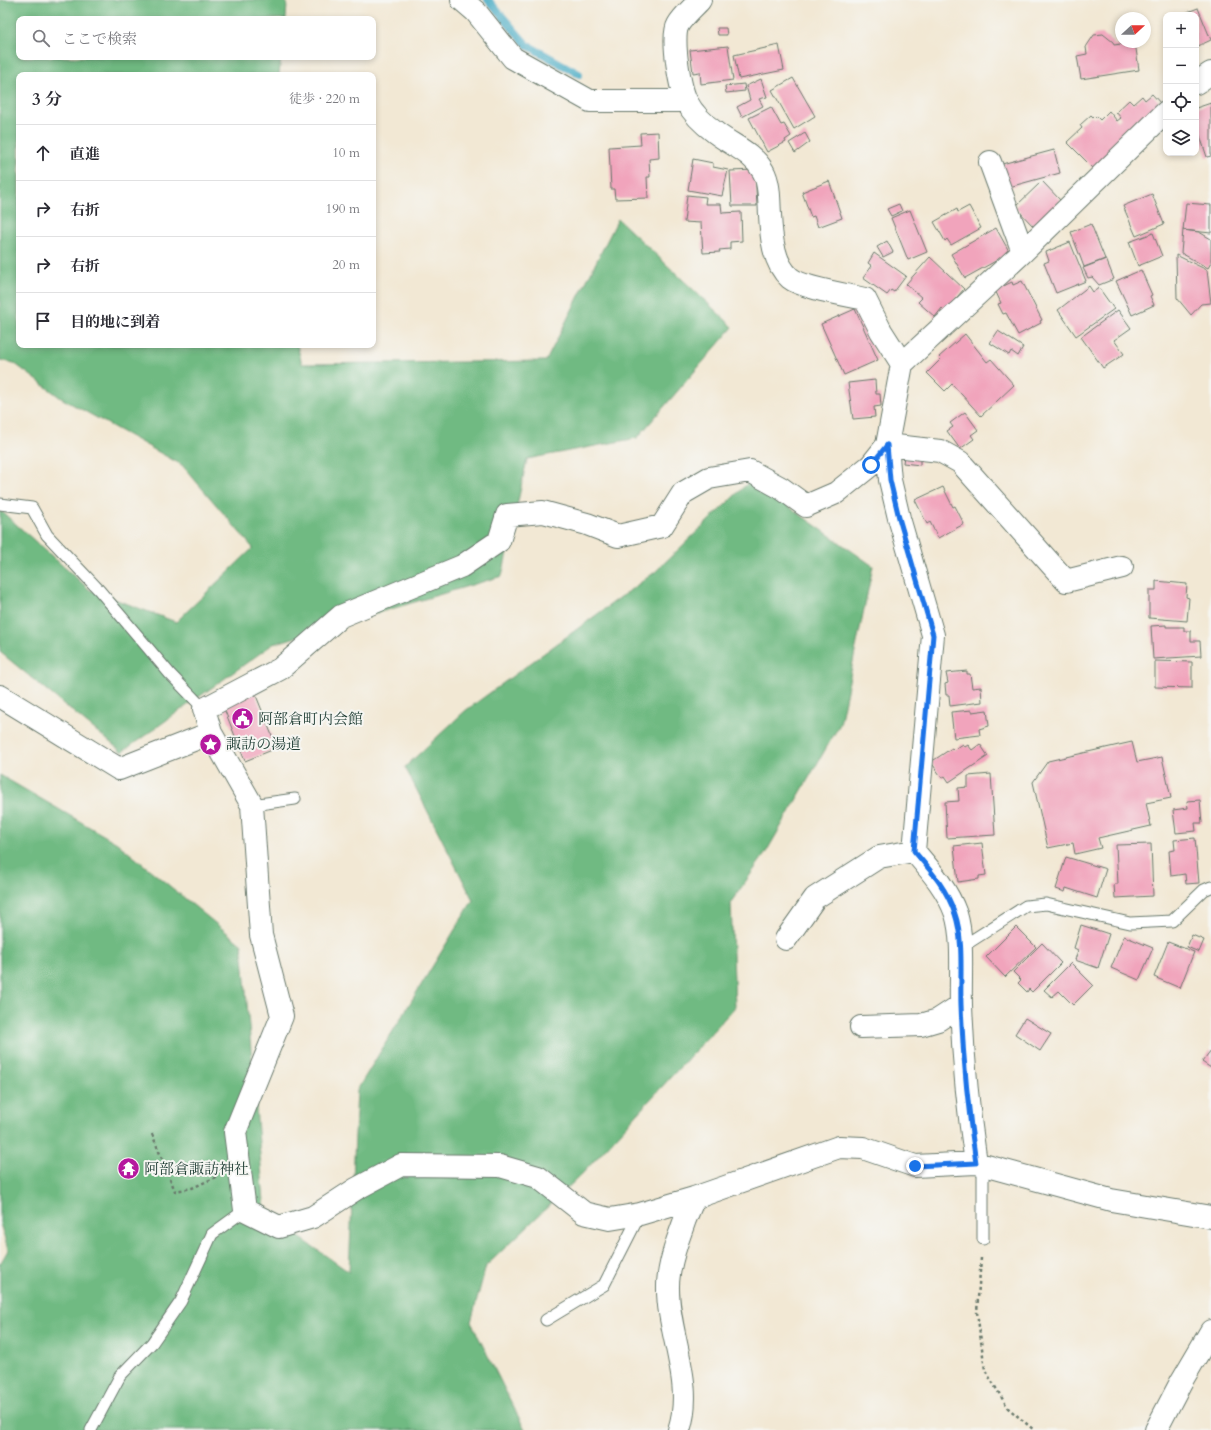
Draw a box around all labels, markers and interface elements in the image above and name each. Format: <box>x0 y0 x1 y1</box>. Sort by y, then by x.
north arrow <box>1115 12 1151 48</box>
map controls <box>1163 12 1199 156</box>
button: + <box>1163 12 1199 48</box>
search box <box>16 16 376 60</box>
icon: search <box>30 27 52 49</box>
text: ここで検索 <box>62 29 137 49</box>
button: − <box>1163 48 1199 84</box>
button: locate <box>1163 84 1199 120</box>
text: 3 分 <box>32 88 62 111</box>
text: 徒歩 · 220 m <box>289 90 360 108</box>
button: layers <box>1163 120 1199 156</box>
icon: ahead <box>32 142 54 164</box>
text: 直進 <box>70 144 100 164</box>
text: 10 m <box>332 144 360 162</box>
icon: right <box>32 198 54 220</box>
text: 右折 <box>70 200 100 220</box>
text: 190 m <box>326 200 360 218</box>
icon: right <box>32 254 54 276</box>
text: 右折 <box>70 256 100 276</box>
text: 20 m <box>332 256 360 274</box>
icon: arrive <box>32 310 54 332</box>
text: 目的地に到着 <box>70 312 160 332</box>
route start <box>862 456 880 474</box>
public building icon: 阿部倉町内会館 <box>230 706 256 732</box>
place label: 阿部倉町内会館 <box>258 709 363 729</box>
place icon: 諏訪の湯道 <box>197 731 223 757</box>
place label: 諏訪の湯道 <box>226 734 301 754</box>
temple icon: 阿部倉諏訪神社 <box>116 1156 142 1182</box>
route end <box>906 1157 924 1175</box>
place label: 阿部倉諏訪神社 <box>144 1159 249 1179</box>

